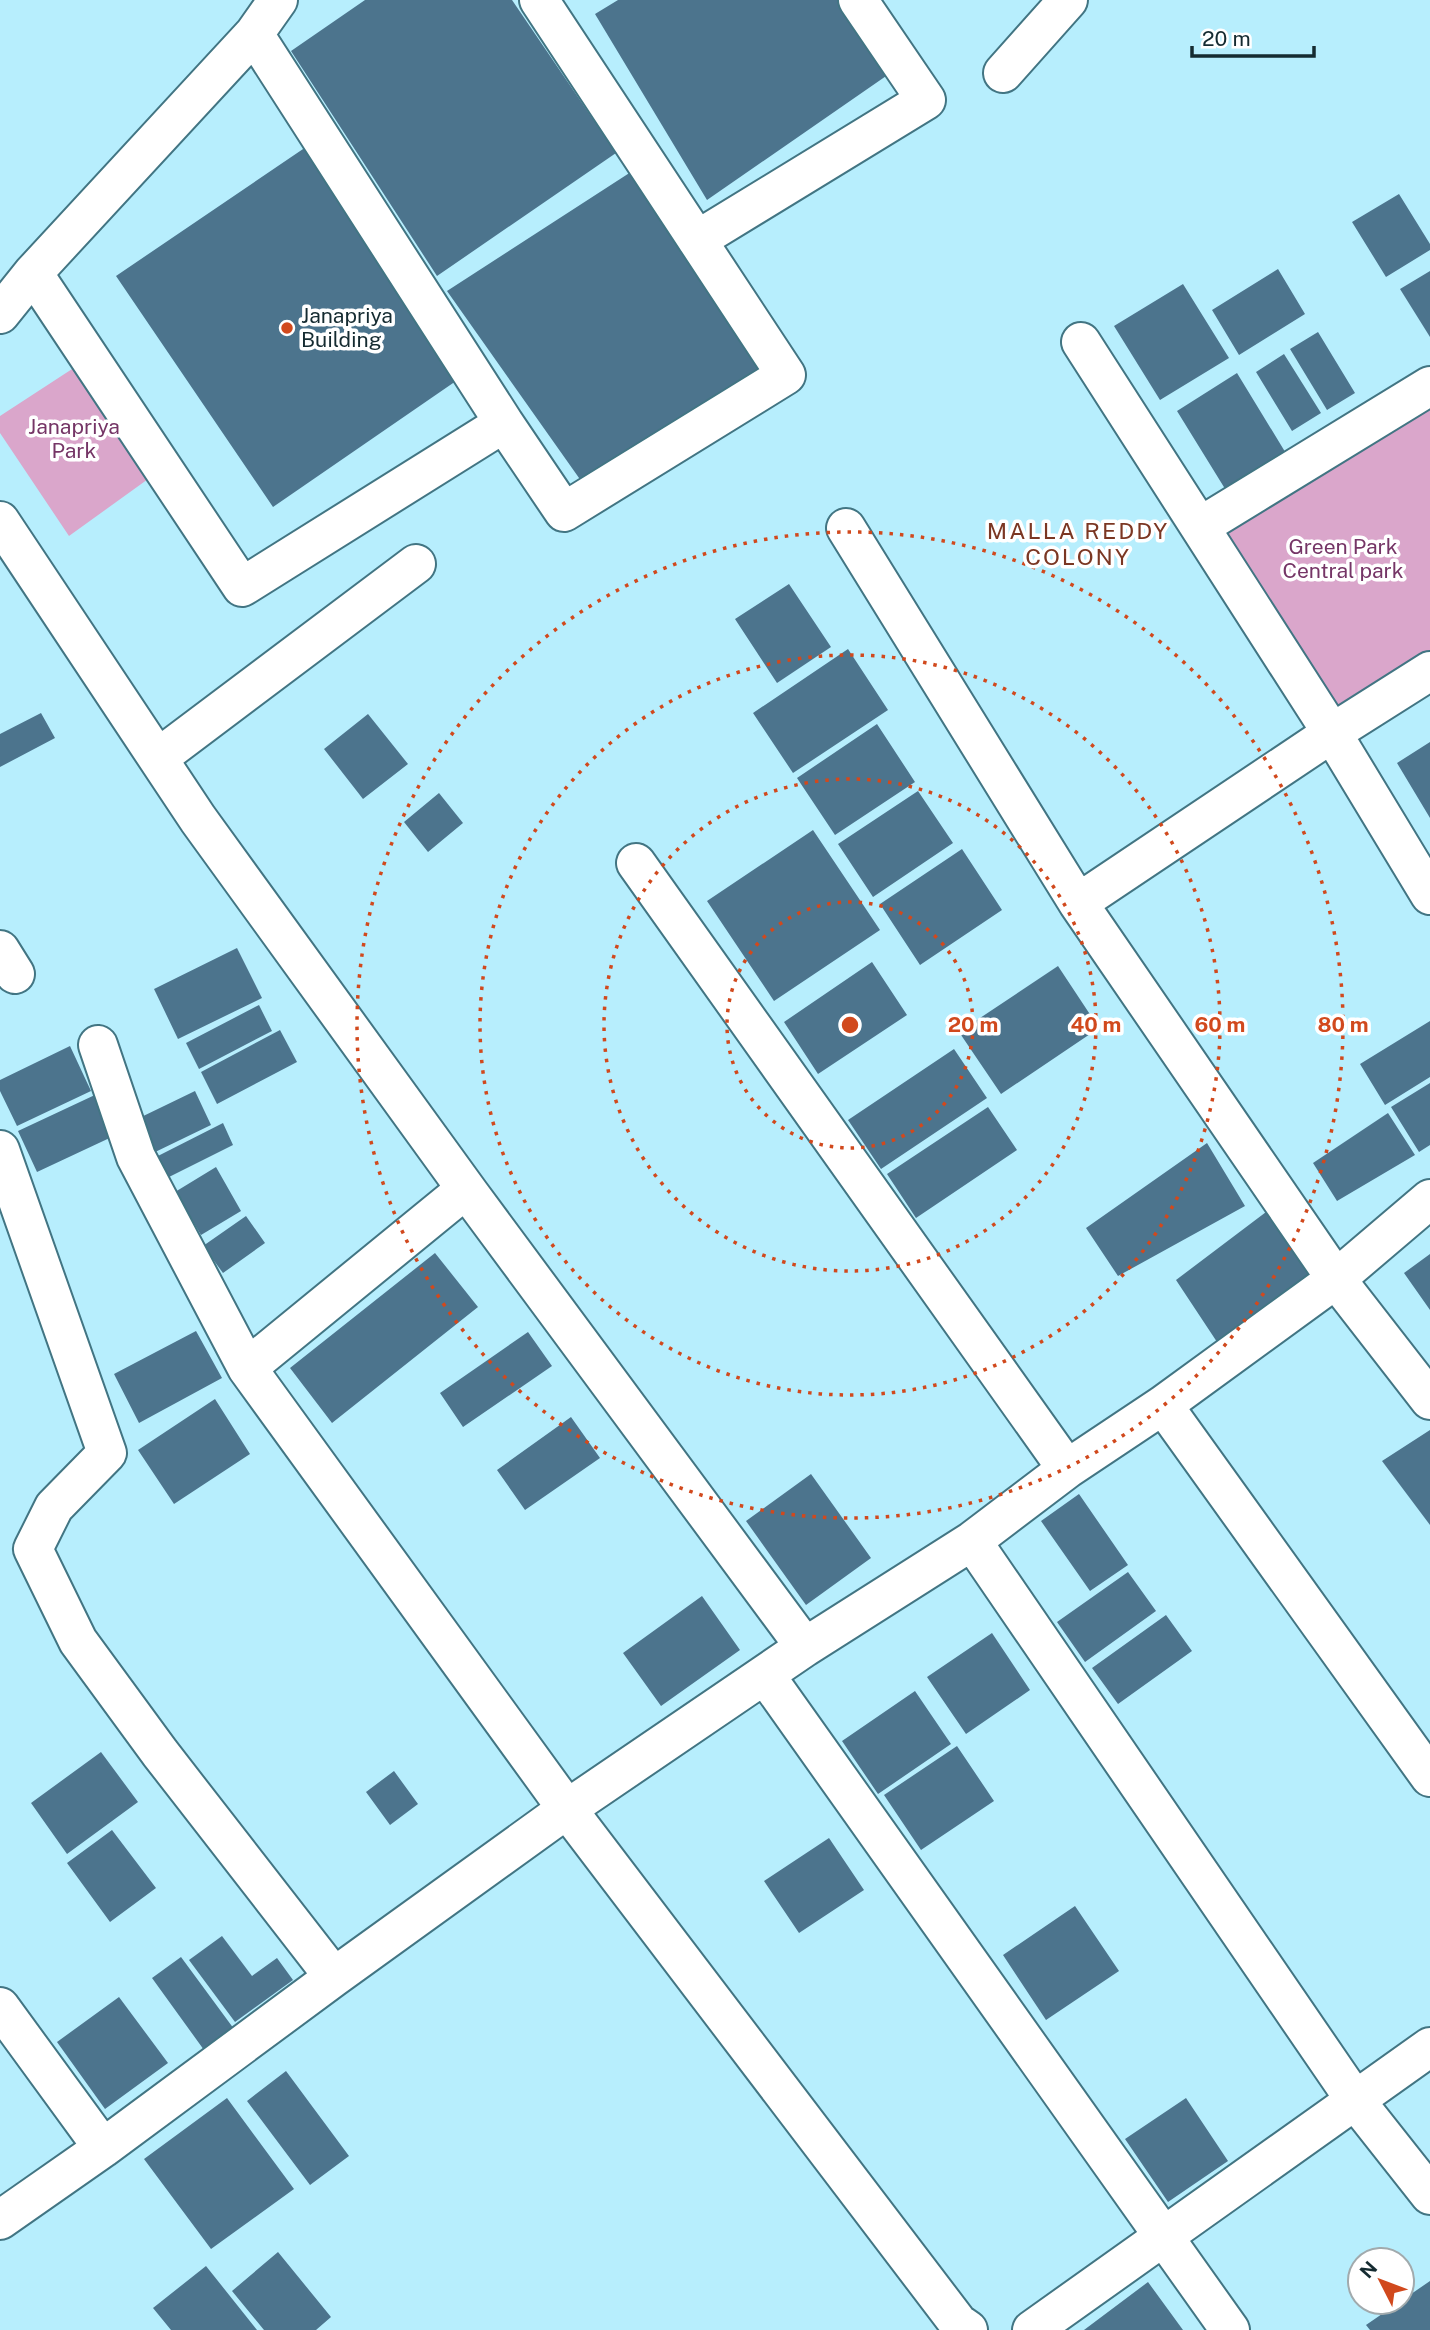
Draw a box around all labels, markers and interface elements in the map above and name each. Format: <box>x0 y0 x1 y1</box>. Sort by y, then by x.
scale bar <box>1192 14 1314 58</box>
text: 20 m <box>1202 26 1251 51</box>
place label: Janapriya Building <box>301 303 393 352</box>
marker: Janapriya Building <box>279 320 295 336</box>
park label: Janapriya Park <box>28 414 120 463</box>
district label: MALLA REDDY COLONY <box>987 517 1169 570</box>
park label: Green Park Central park <box>1282 534 1404 583</box>
text: 20 m <box>948 1012 998 1037</box>
text: 40 m <box>1071 1012 1121 1037</box>
text: 60 m <box>1195 1012 1245 1037</box>
text: 80 m <box>1317 1012 1369 1037</box>
centre of rings <box>838 1013 862 1037</box>
north arrow <box>1346 2246 1416 2316</box>
text: N <box>1355 2257 1382 2283</box>

